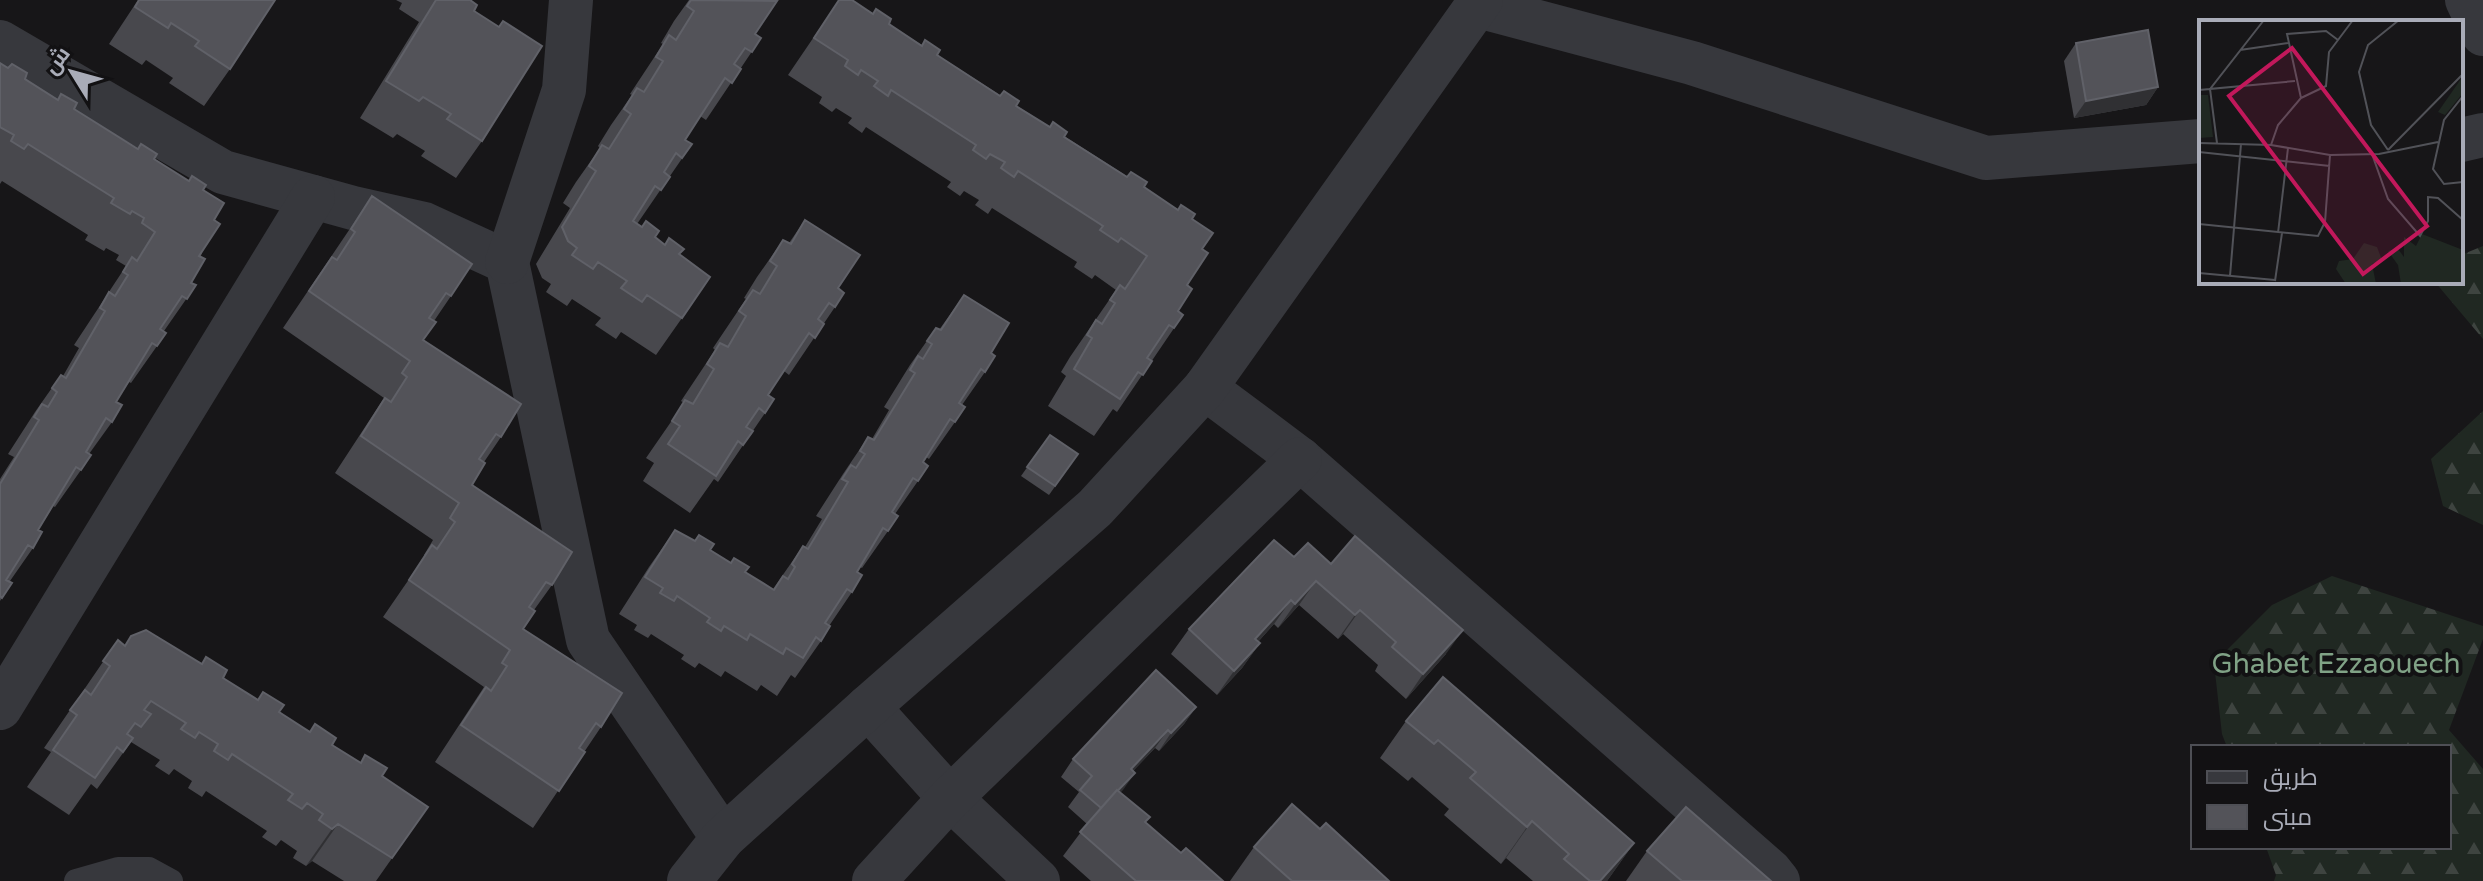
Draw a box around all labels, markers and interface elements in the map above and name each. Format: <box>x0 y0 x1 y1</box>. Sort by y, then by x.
inset map <box>2199 20 2463 284</box>
north arrow <box>32 32 112 112</box>
text: ش <box>38 41 76 80</box>
park label: Ghabet Ezzaouech <box>2212 647 2460 681</box>
legend <box>2191 745 2451 849</box>
text: طريق <box>2263 763 2318 792</box>
text: مبنى <box>2263 803 2312 832</box>

